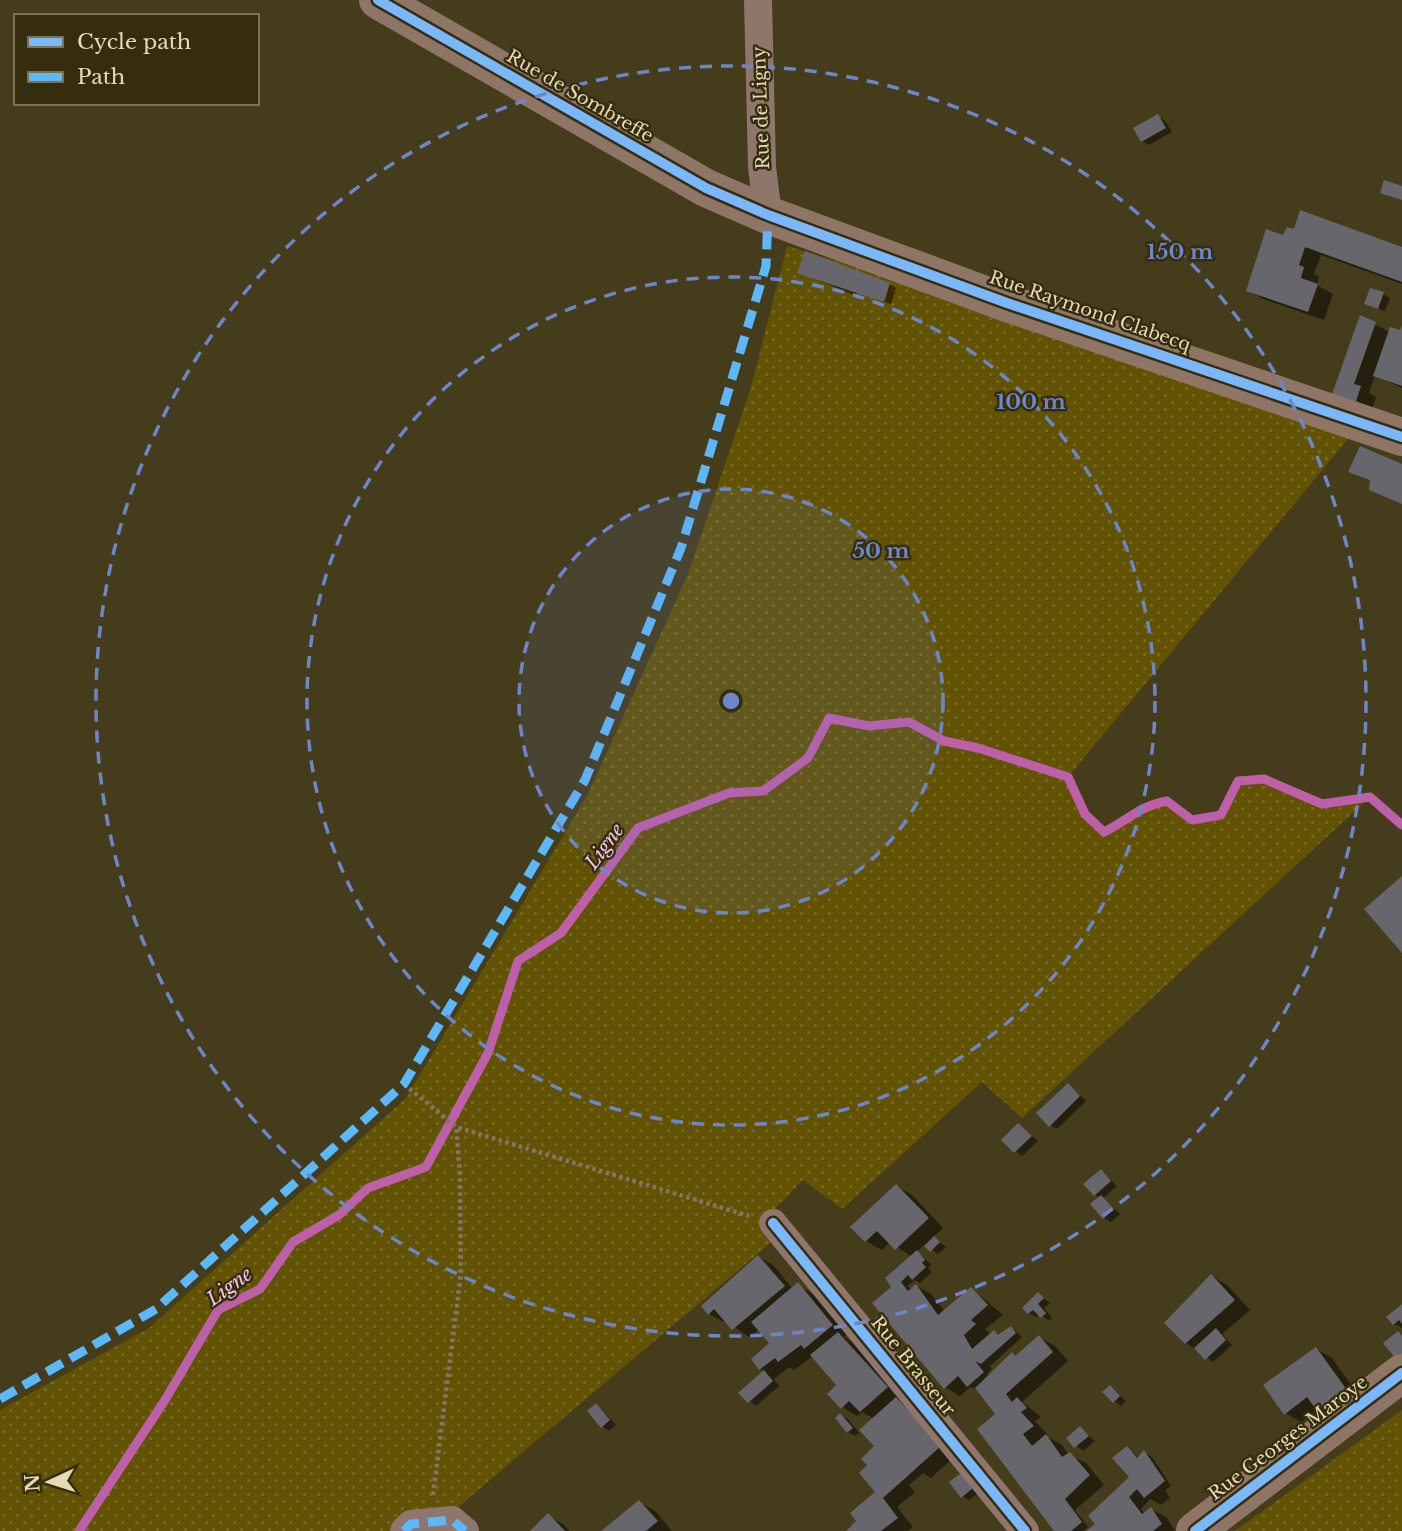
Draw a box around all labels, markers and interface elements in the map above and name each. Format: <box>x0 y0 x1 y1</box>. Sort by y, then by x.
legend <box>14 14 259 105</box>
text: Cycle path <box>77 29 191 55</box>
street label: Rue de Sombreffe <box>503 45 657 147</box>
street label: Rue de Ligny <box>748 46 774 170</box>
text: Path <box>77 64 125 90</box>
text: 150 m <box>1147 239 1213 265</box>
street label: Rue Raymond Clabecq <box>986 266 1194 356</box>
text: 100 m <box>996 389 1066 415</box>
text: 50 m <box>852 538 910 564</box>
centre of rings <box>719 689 743 713</box>
water label: Ligne <box>580 819 629 874</box>
water label: Ligne <box>201 1262 257 1311</box>
street label: Rue Brasseur <box>866 1312 960 1420</box>
street label: Rue Georges Maroye <box>1204 1371 1372 1505</box>
north arrow <box>14 1447 84 1517</box>
text: N <box>20 1473 45 1493</box>

